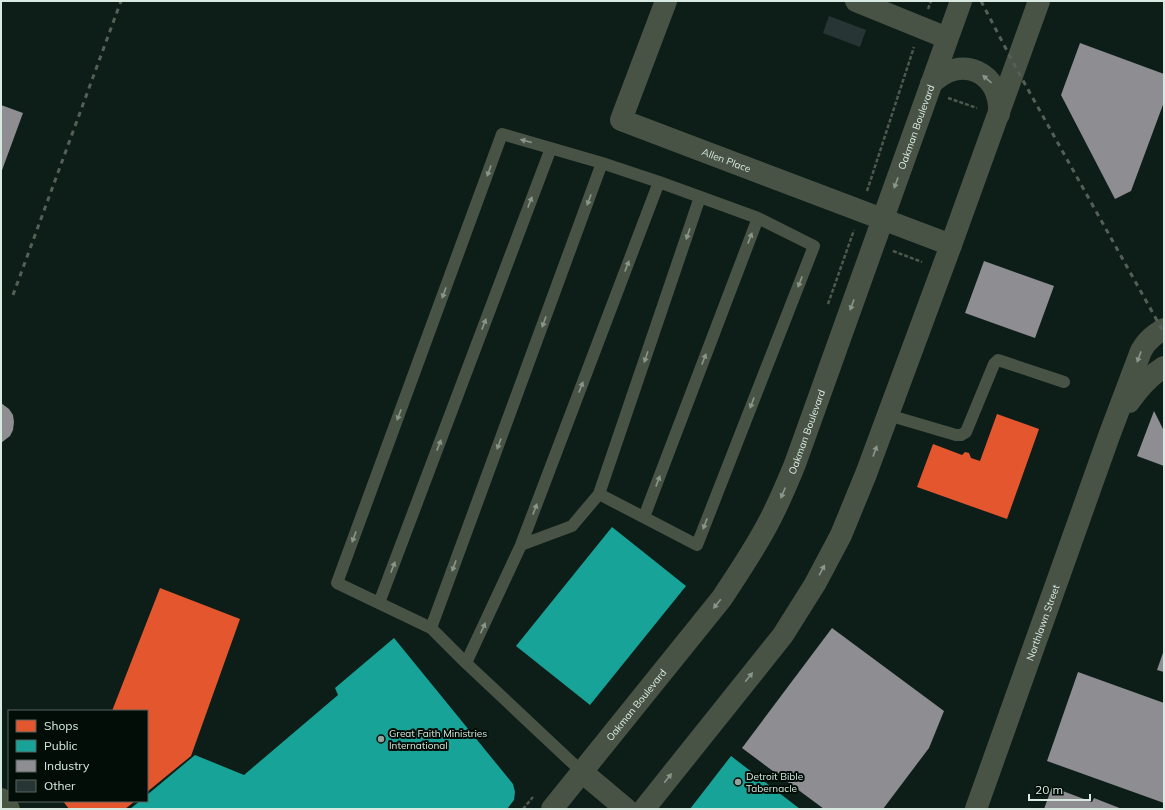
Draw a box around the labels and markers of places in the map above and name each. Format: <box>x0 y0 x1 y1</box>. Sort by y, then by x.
place label: Great Faith Ministries International <box>389 727 487 752</box>
marker: Great Faith Ministries International <box>376 734 386 744</box>
place label: Detroit Bible Tabernacle <box>746 770 803 795</box>
marker: Detroit Bible Tabernacle <box>733 777 743 787</box>

